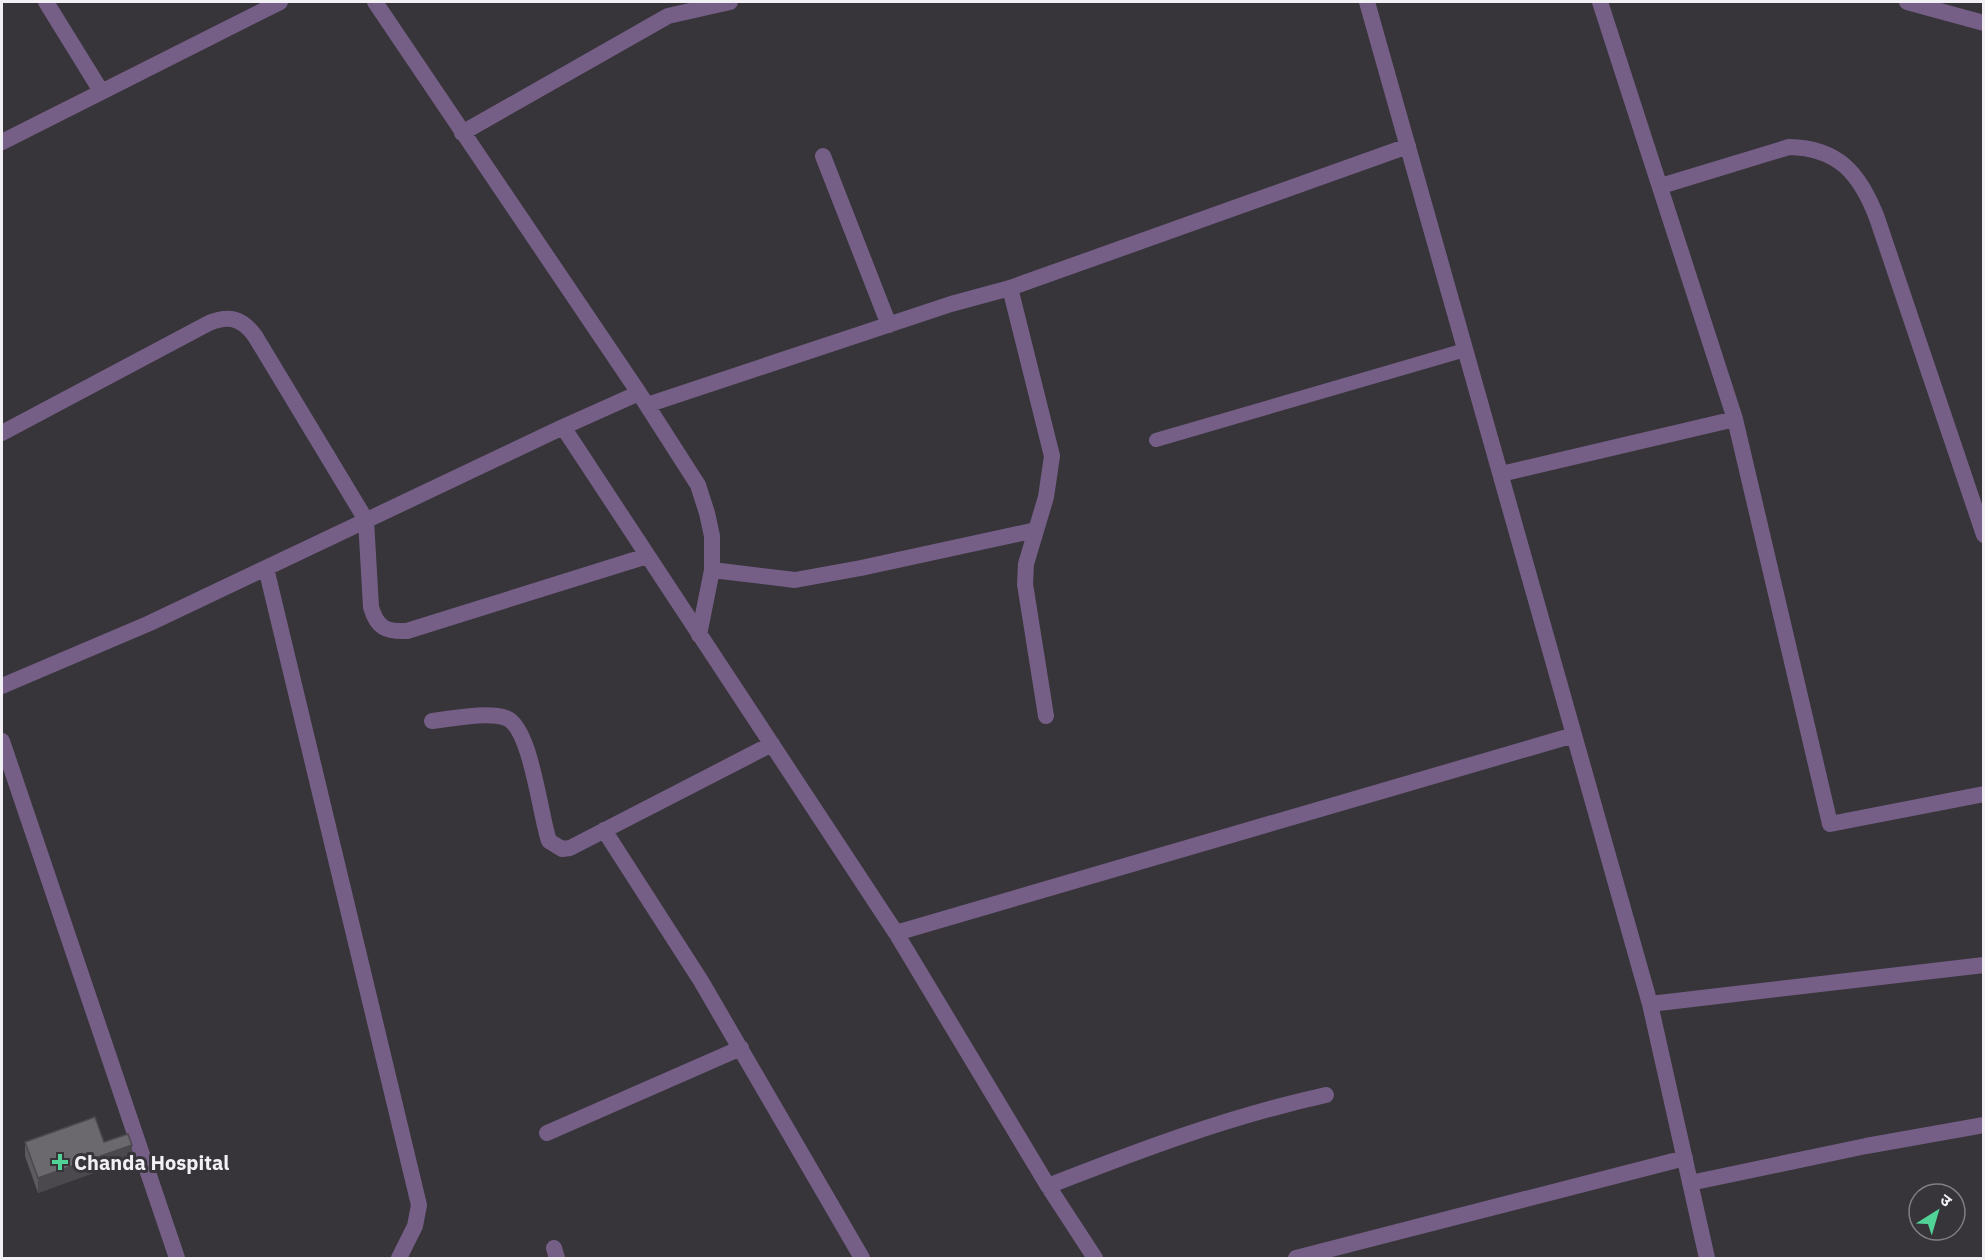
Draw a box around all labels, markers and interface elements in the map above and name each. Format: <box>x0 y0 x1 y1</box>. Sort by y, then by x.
place label: Chanda Hospital <box>74 1149 229 1176</box>
marker: Chanda Hospital <box>51 1153 69 1171</box>
north arrow <box>1907 1182 1967 1242</box>
text: उ <box>1936 1189 1956 1211</box>

